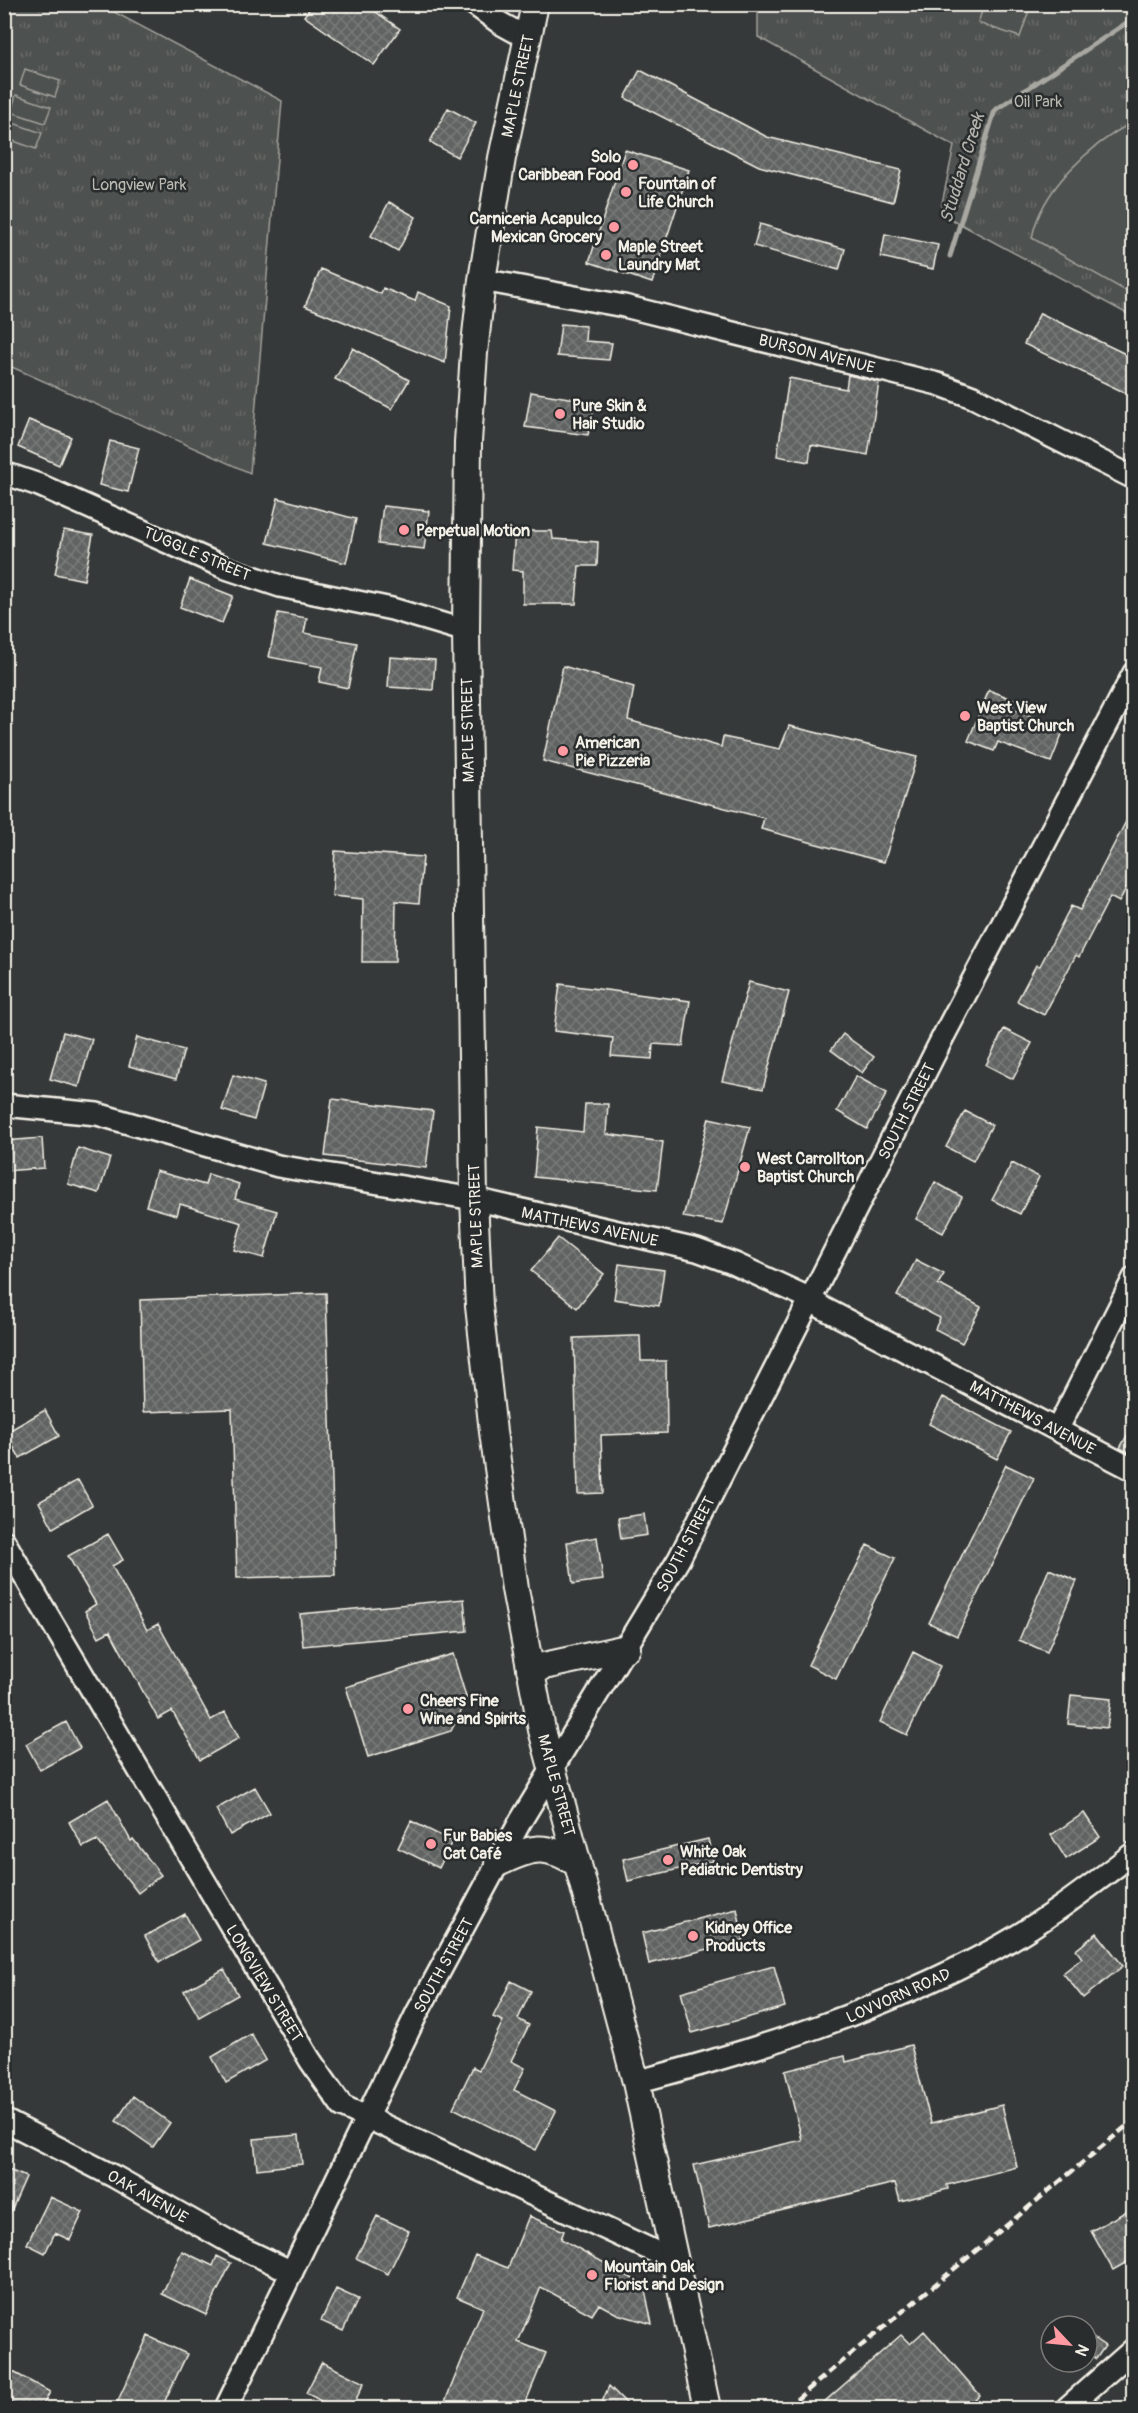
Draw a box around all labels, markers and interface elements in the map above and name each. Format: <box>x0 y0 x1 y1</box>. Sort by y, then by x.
street label: MAPLE STREET <box>497 33 539 139</box>
park label: Oil Park <box>1014 92 1062 112</box>
water label: Studdard Creek <box>935 109 991 226</box>
place label: Solo Caribbean Food <box>518 147 621 185</box>
marker: Solo Caribbean Food <box>626 158 640 172</box>
place label: Fountain of Life Church <box>638 174 717 212</box>
park label: Longview Park <box>92 175 187 195</box>
marker: Fountain of Life Church <box>619 185 633 199</box>
place label: Carniceria Acapulco Mexican Grocery <box>470 209 602 247</box>
marker: Carniceria Acapulco Mexican Grocery <box>607 220 621 234</box>
place label: Maple Street Laundry Mat <box>618 237 704 275</box>
marker: Maple Street Laundry Mat <box>599 248 613 262</box>
street label: BURSON AVENUE <box>757 330 877 378</box>
place label: Pure Skin & Hair Studio <box>572 396 647 434</box>
marker: Pure Skin & Hair Studio <box>553 407 567 421</box>
place label: Perpetual Motion <box>416 521 530 541</box>
street label: TUGGLE STREET <box>140 522 253 586</box>
marker: Perpetual Motion <box>397 523 411 537</box>
street label: MAPLE STREET <box>457 677 479 782</box>
place label: West View Baptist Church <box>977 698 1075 736</box>
marker: West View Baptist Church <box>958 709 972 723</box>
place label: American Pie Pizzeria <box>575 733 651 771</box>
marker: American Pie Pizzeria <box>556 744 570 758</box>
street label: SOUTH STREET <box>874 1060 940 1163</box>
place label: West Carrollton Baptist Church <box>757 1149 864 1187</box>
marker: West Carrollton Baptist Church <box>738 1160 752 1174</box>
street label: MAPLE STREET <box>464 1163 488 1269</box>
street label: MATTHEWS AVENUE <box>519 1203 660 1251</box>
street label: MATTHEWS AVENUE <box>966 1376 1099 1459</box>
street label: SOUTH STREET <box>652 1493 720 1596</box>
place label: Cheers Fine Wine and Spirits <box>420 1691 527 1729</box>
marker: Cheers Fine Wine and Spirits <box>401 1702 415 1716</box>
street label: MAPLE STREET <box>533 1732 579 1838</box>
place label: Fur Babies Cat Café <box>443 1826 513 1864</box>
marker: Fur Babies Cat Café <box>424 1837 438 1851</box>
place label: White Oak Pediatric Dentistry <box>680 1842 803 1880</box>
marker: White Oak Pediatric Dentistry <box>661 1853 675 1867</box>
street label: SOUTH STREET <box>410 1914 478 2016</box>
place label: Kidney Office Products <box>705 1918 793 1956</box>
street label: LONGVIEW STREET <box>221 1921 307 2046</box>
marker: Kidney Office Products <box>686 1929 700 1943</box>
street label: LOVVORN ROAD <box>843 1964 954 2028</box>
street label: OAK AVENUE <box>104 2166 191 2228</box>
place label: Mountain Oak Florist and Design <box>604 2257 724 2295</box>
marker: Mountain Oak Florist and Design <box>585 2268 599 2282</box>
north arrow <box>1039 2314 1099 2374</box>
text: N <box>1070 2341 1093 2360</box>

